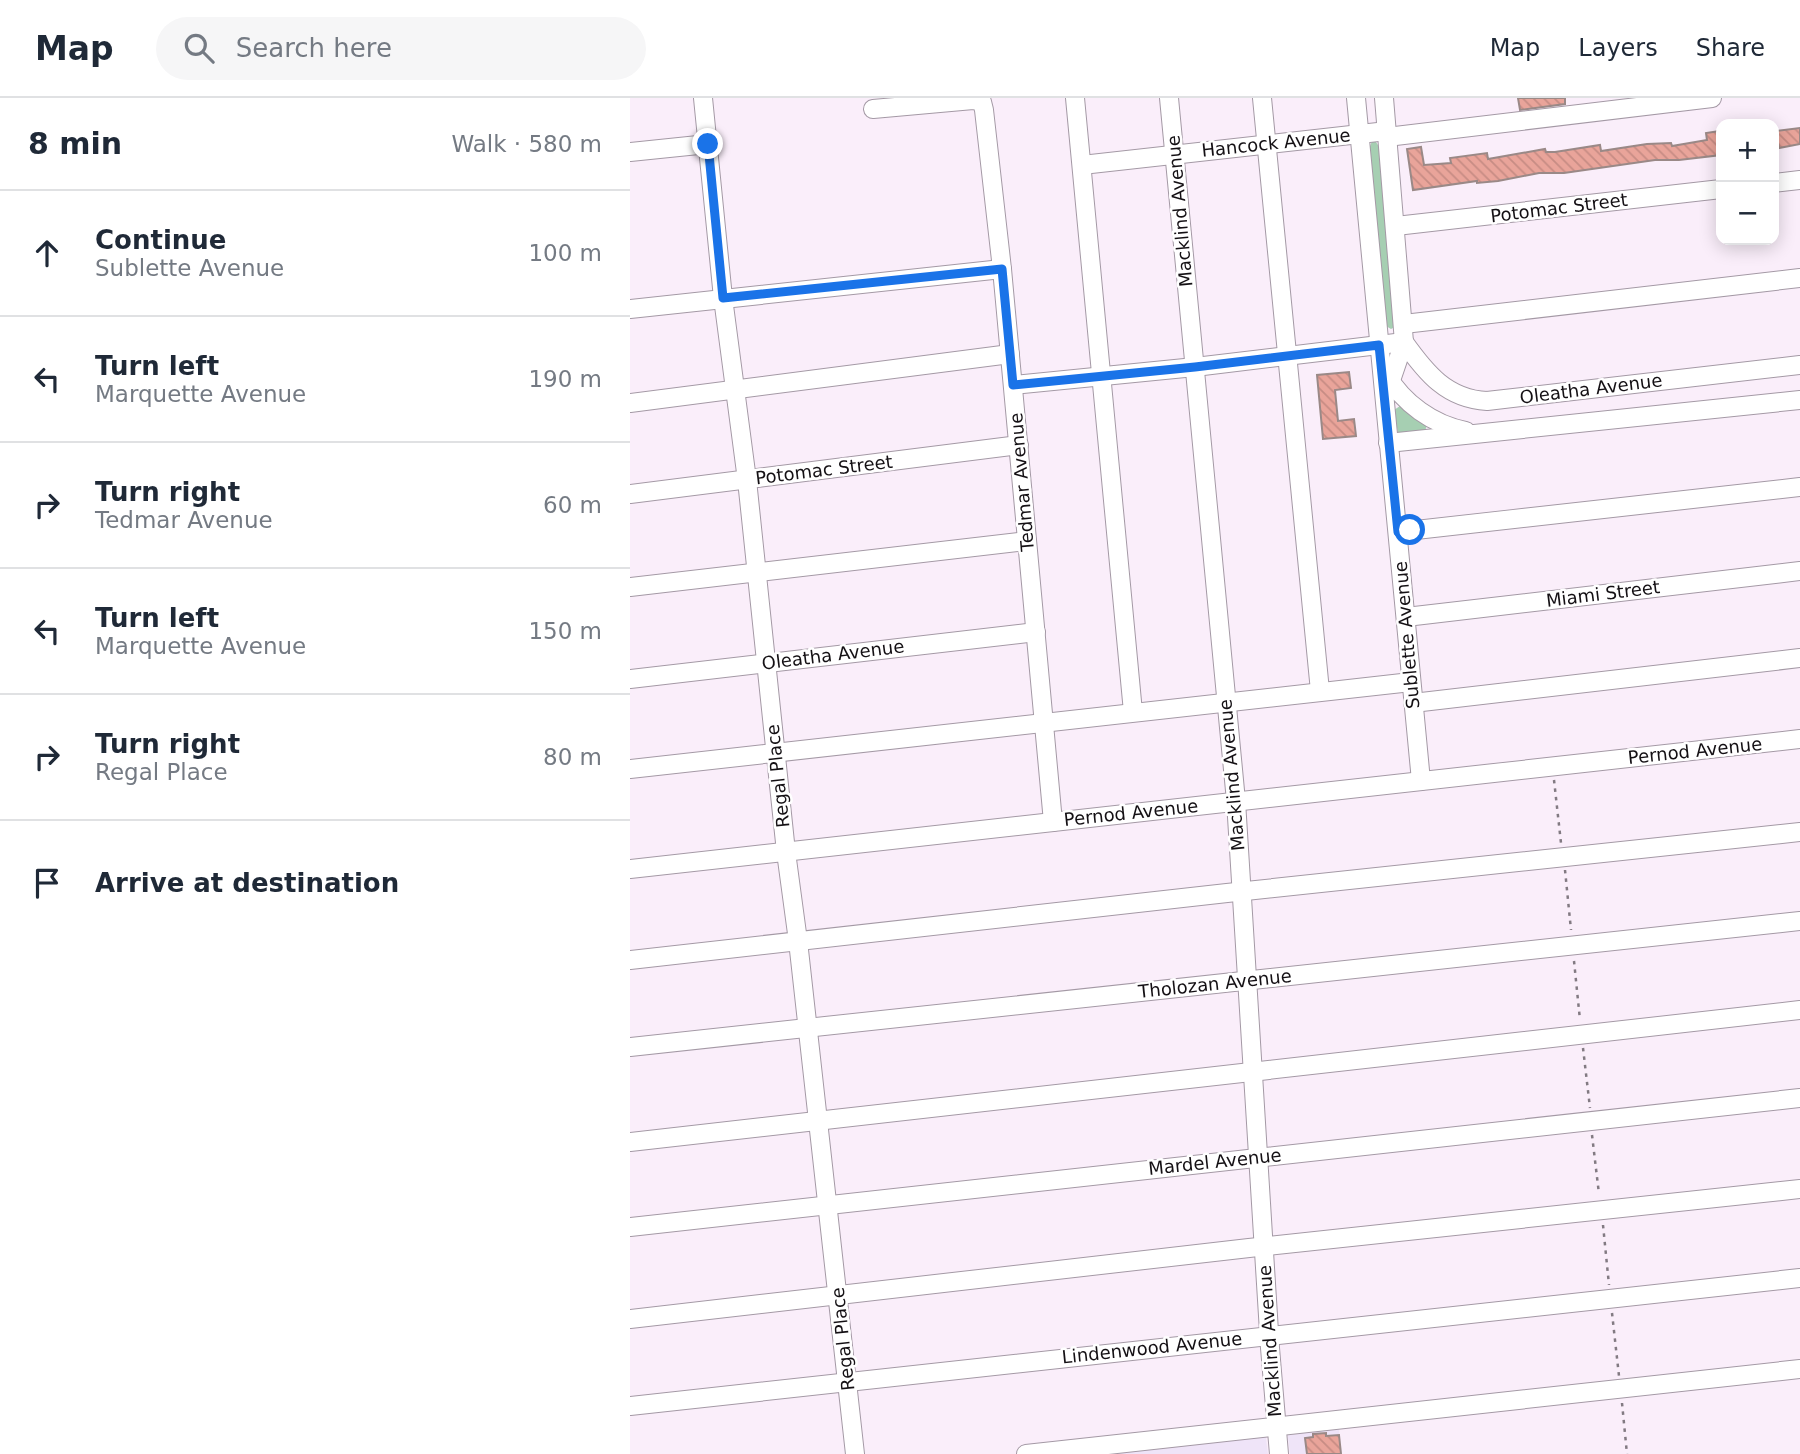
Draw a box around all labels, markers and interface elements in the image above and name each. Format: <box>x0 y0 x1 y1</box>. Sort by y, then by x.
search box <box>156 17 646 80</box>
text: Map <box>35 29 114 68</box>
icon: search <box>180 29 218 67</box>
text: Search here <box>236 33 392 63</box>
text: Map <box>1490 34 1540 62</box>
text: Layers <box>1578 34 1658 62</box>
text: Share <box>1696 34 1765 62</box>
map controls <box>1716 119 1779 245</box>
button: + <box>1716 119 1779 182</box>
street label: Hancock Avenue <box>1200 124 1352 161</box>
text: 8 min <box>28 126 122 161</box>
route end <box>692 128 723 159</box>
text: Walk · 580 m <box>451 131 602 157</box>
street label: Macklind Avenue <box>1162 134 1197 288</box>
button: − <box>1716 182 1779 245</box>
street label: Potomac Street <box>1489 189 1629 226</box>
text: Continue <box>95 225 226 255</box>
icon: ahead <box>28 234 66 272</box>
text: 100 m <box>528 240 602 266</box>
text: Sublette Avenue <box>95 255 284 281</box>
text: Turn left <box>95 351 219 381</box>
icon: left <box>28 360 66 398</box>
text: 190 m <box>528 366 602 392</box>
street label: Oleatha Avenue <box>1519 369 1663 408</box>
text: Marquette Avenue <box>95 381 306 407</box>
street label: Tedmar Avenue <box>1005 412 1038 553</box>
street label: Potomac Street <box>754 451 894 488</box>
text: Turn right <box>95 477 240 507</box>
icon: right <box>28 486 66 524</box>
text: 60 m <box>543 492 602 518</box>
text: Tedmar Avenue <box>95 507 273 533</box>
route start <box>1394 514 1425 545</box>
street label: Sublette Avenue <box>1390 560 1423 710</box>
street label: Miami Street <box>1545 576 1661 611</box>
text: Turn left <box>95 603 219 633</box>
icon: left <box>28 612 66 650</box>
text: 150 m <box>528 618 602 644</box>
text: Marquette Avenue <box>95 633 306 659</box>
street label: Oleatha Avenue <box>761 635 905 674</box>
street label: Macklind Avenue <box>1214 698 1249 852</box>
street label: Regal Place <box>762 723 793 829</box>
text: Turn right <box>95 729 240 759</box>
street label: Pernod Avenue <box>1627 733 1763 768</box>
icon: right <box>28 738 66 776</box>
text: 80 m <box>543 744 602 770</box>
text: Regal Place <box>95 759 228 785</box>
street label: Pernod Avenue <box>1063 795 1199 830</box>
icon: arrive <box>28 864 66 902</box>
text: Arrive at destination <box>95 868 399 898</box>
street label: Tholozan Avenue <box>1136 965 1293 1002</box>
street label: Mardel Avenue <box>1147 1144 1283 1179</box>
street label: Macklind Avenue <box>1254 1264 1285 1418</box>
street label: Regal Place <box>827 1286 858 1392</box>
street label: Lindenwood Avenue <box>1061 1328 1243 1367</box>

